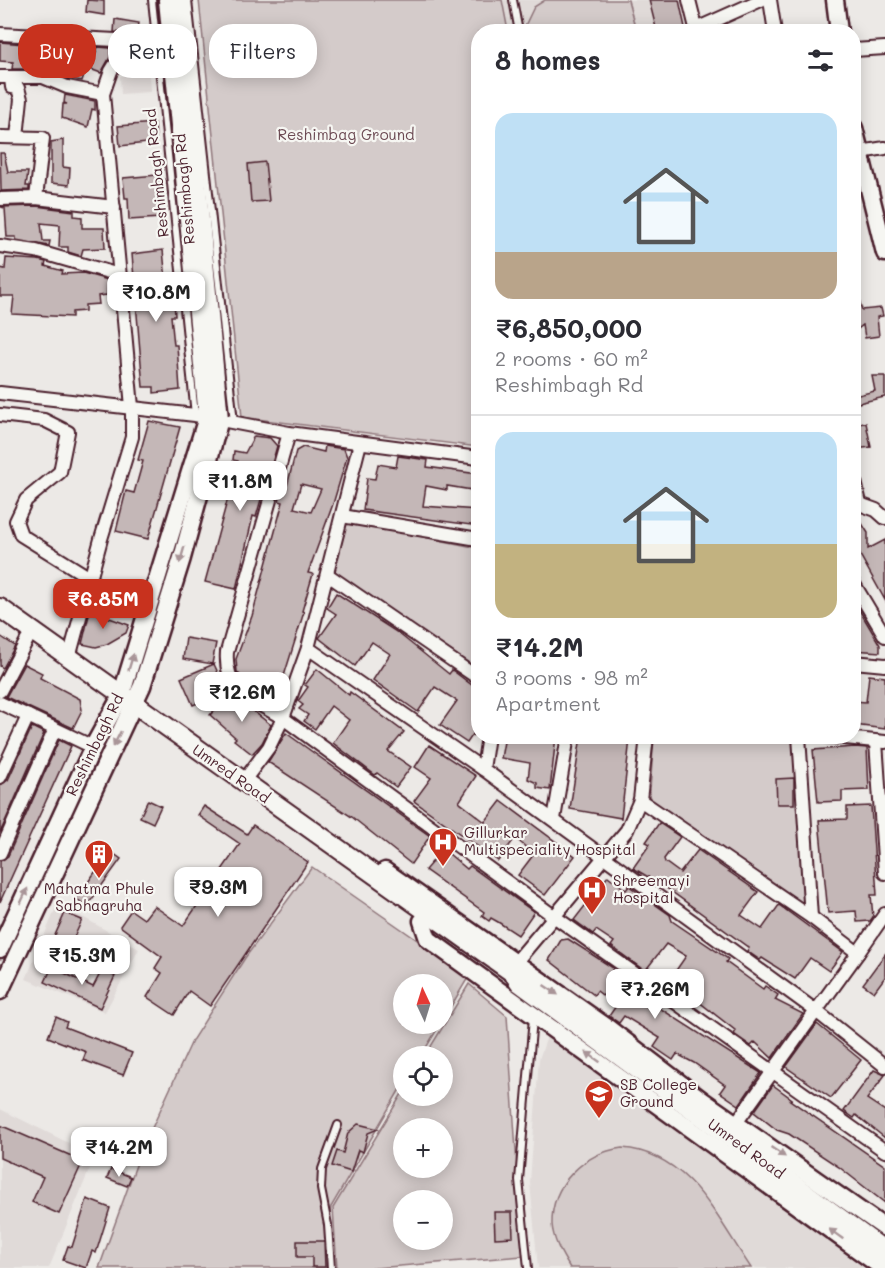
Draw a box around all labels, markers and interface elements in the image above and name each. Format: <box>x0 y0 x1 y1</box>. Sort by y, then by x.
chip: Buy <box>18 24 96 78</box>
chip: Rent <box>108 24 197 78</box>
chip: Filters <box>209 24 317 78</box>
text: 8 homes <box>495 43 601 77</box>
icon: filters <box>804 44 837 77</box>
street label: Reshimbagh Road <box>139 108 173 239</box>
park label: Reshimbag Ground <box>277 124 415 144</box>
street label: Reshimbagh Rd <box>169 133 199 245</box>
icon: home <box>612 152 720 260</box>
pin: ₹10.8M <box>107 272 205 323</box>
text: ₹10.8M <box>121 278 191 304</box>
text: ₹6,850,000 <box>495 311 642 345</box>
text: 2 rooms · 60 m² <box>495 345 648 371</box>
text: Reshimbagh Rd <box>495 371 643 397</box>
pin: ₹11.8M <box>191 461 289 512</box>
text: ₹11.8M <box>207 467 273 493</box>
icon: home <box>612 471 720 579</box>
one-way arrow <box>177 546 187 565</box>
pin: ₹6.85M <box>54 579 152 630</box>
text: ₹6.85M <box>67 585 139 611</box>
text: ₹14.2M <box>495 630 584 664</box>
one-way arrow <box>127 653 136 671</box>
text: 3 rooms · 98 m² <box>495 664 648 690</box>
pin: ₹12.6M <box>193 672 291 723</box>
text: ₹12.6M <box>208 678 276 704</box>
street label: Reshimbagh Rd <box>61 690 127 799</box>
text: Apartment <box>495 690 601 716</box>
one-way arrow <box>112 730 122 747</box>
street label: Umred Road <box>189 739 274 807</box>
place label: Gillurkar Multispeciality Hospital <box>464 822 636 859</box>
hospital icon: Gillurkar Multispeciality Hospital <box>427 826 459 868</box>
building icon: Mahatma Phule Sabhagruha <box>83 838 115 880</box>
pin: ₹9.3M <box>176 867 260 918</box>
place label: Shreemayi Hospital <box>613 870 690 907</box>
text: ₹9.3M <box>188 873 248 899</box>
hospital icon: Shreemayi Hospital <box>576 874 608 916</box>
place label: Mahatma Phule Sabhagruha <box>44 878 154 915</box>
one-way arrow <box>20 887 29 904</box>
pin: ₹15.3M <box>33 935 131 986</box>
text: ₹15.3M <box>48 941 116 967</box>
pin: ₹7.26M <box>606 969 704 1020</box>
north arrow <box>393 974 453 1034</box>
map controls <box>393 974 453 1250</box>
text: ₹7.26M <box>620 975 690 1001</box>
one-way arrow <box>543 984 559 996</box>
button: locate <box>393 1046 453 1106</box>
one-way arrow <box>586 1051 602 1063</box>
place label: SB College Ground <box>620 1074 697 1111</box>
school or university icon: SB College Ground <box>583 1078 615 1120</box>
street label: Umred Road <box>704 1114 789 1183</box>
button: + <box>393 1118 453 1178</box>
pin: ₹14.2M <box>70 1127 168 1178</box>
text: ₹14.2M <box>85 1133 153 1159</box>
one-way arrow <box>770 1146 786 1157</box>
button: − <box>393 1190 453 1250</box>
one-way arrow <box>828 1228 843 1240</box>

